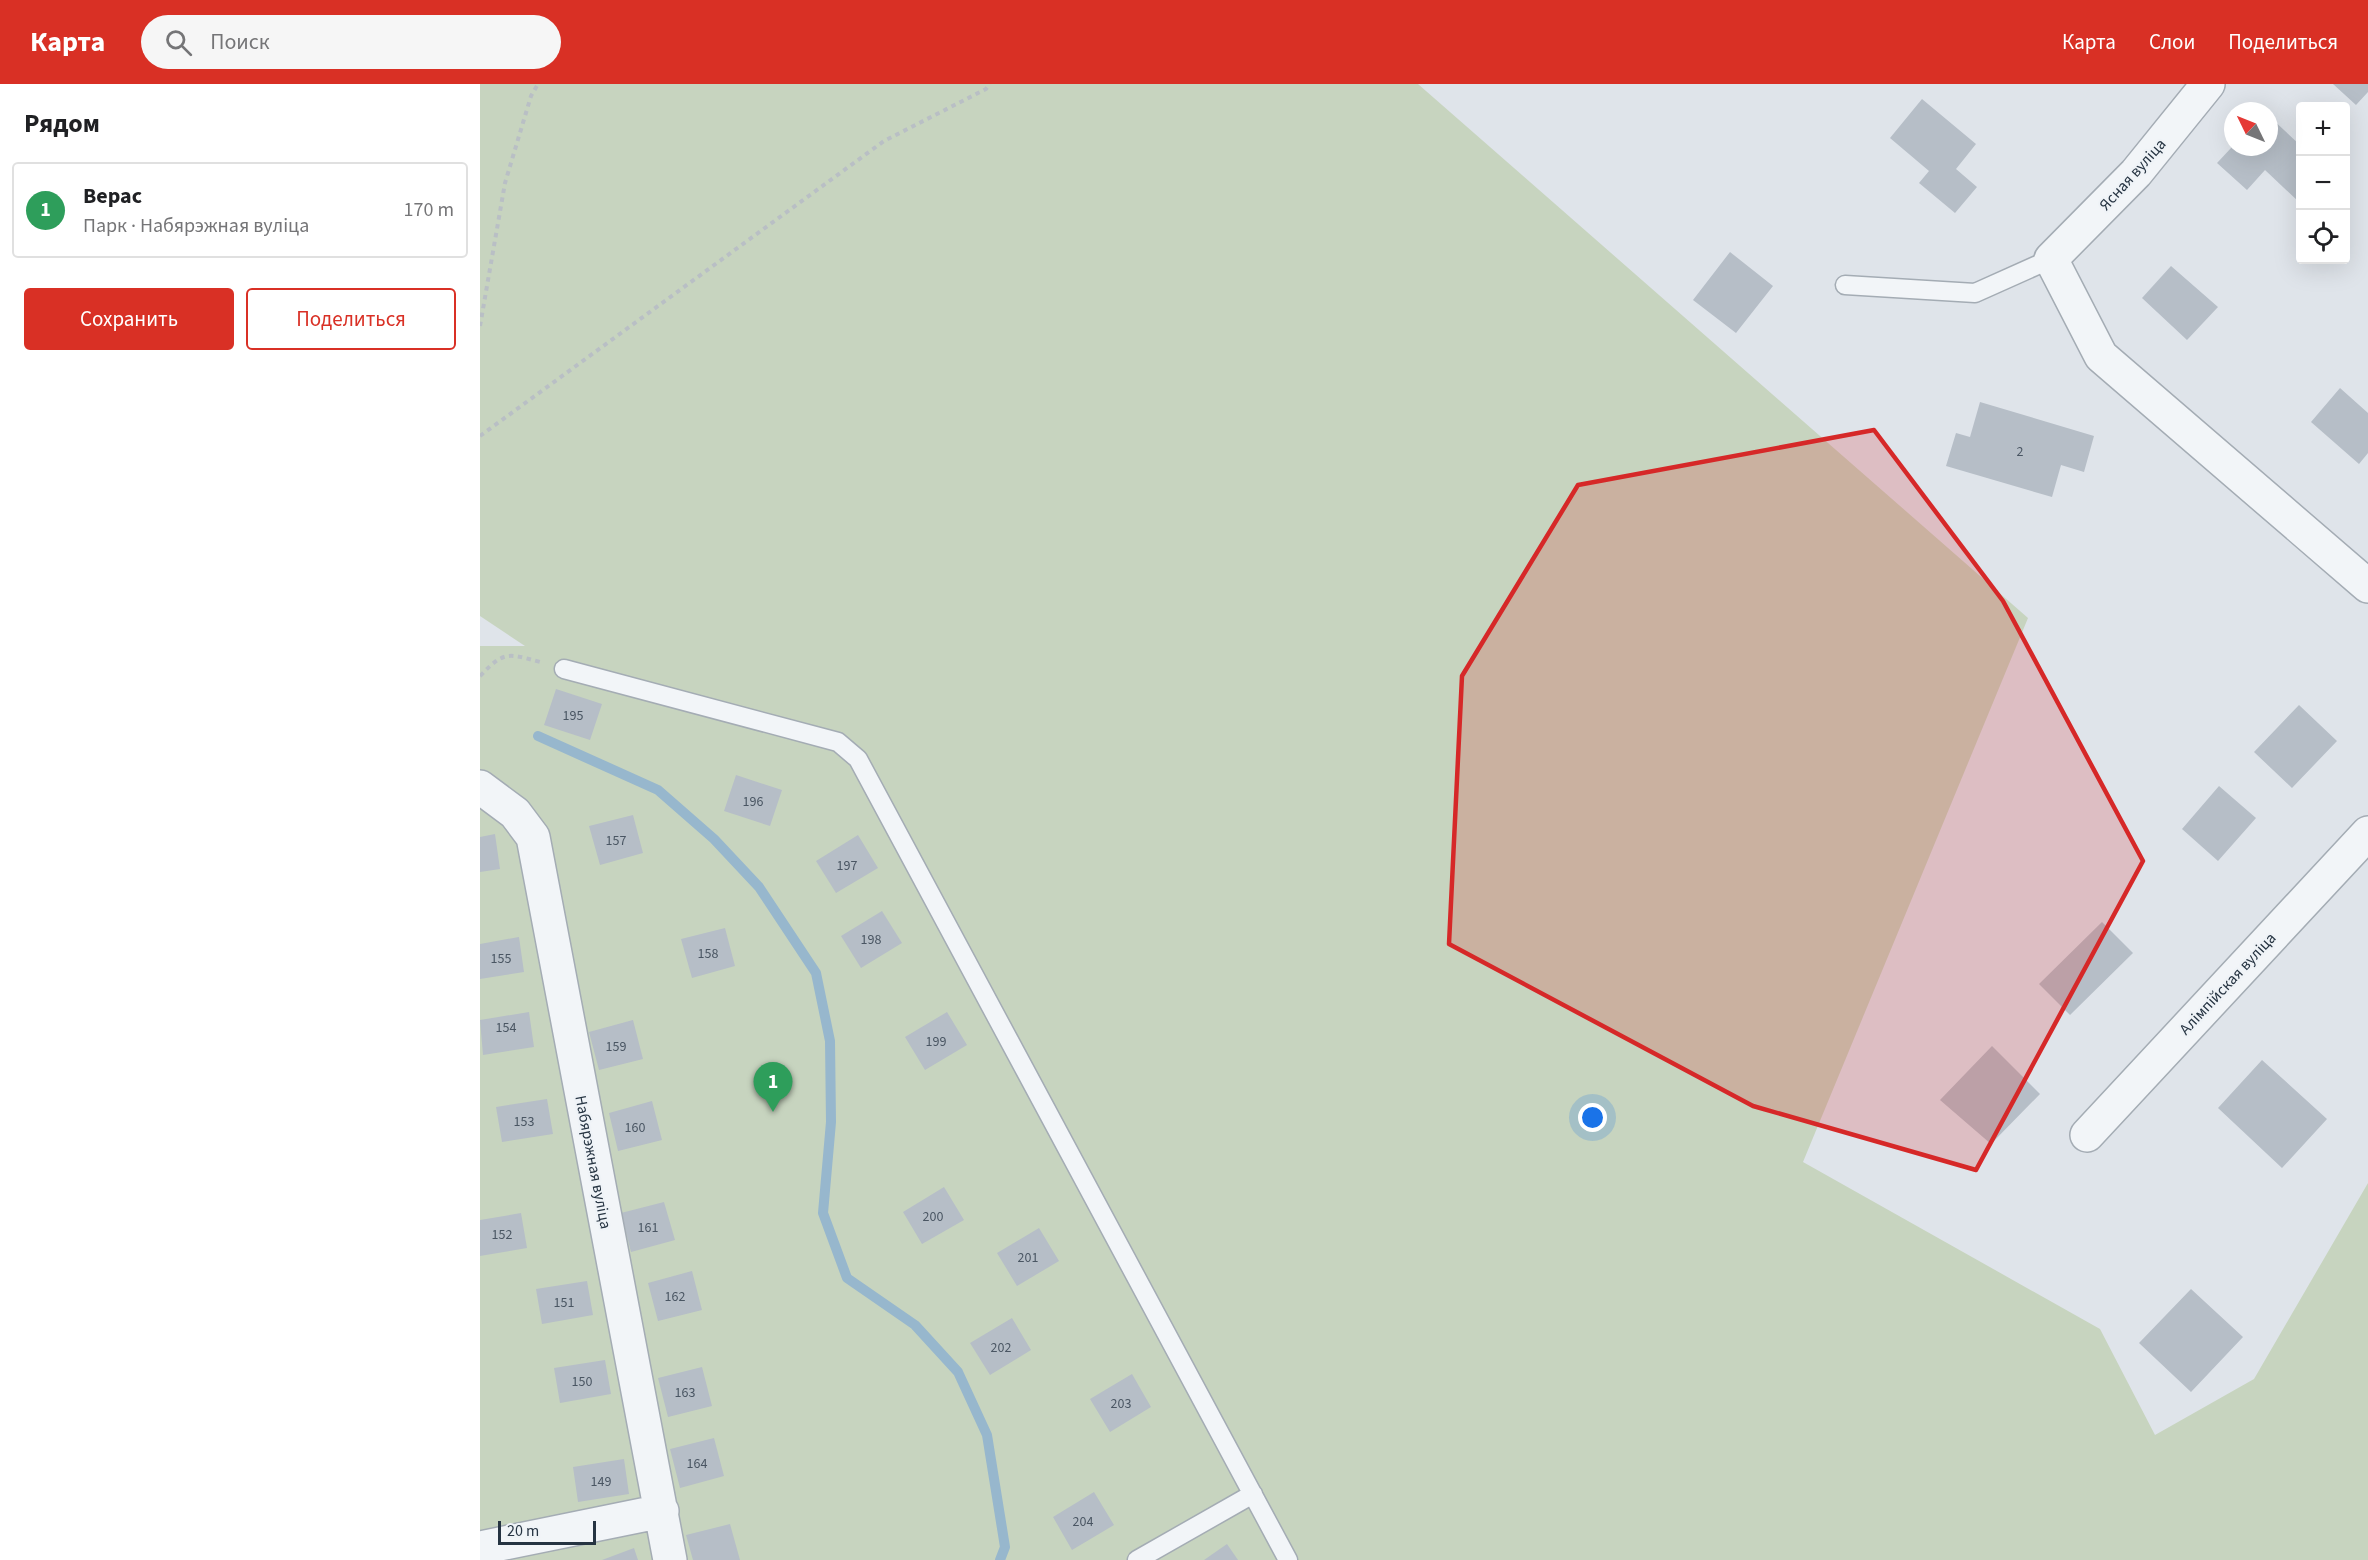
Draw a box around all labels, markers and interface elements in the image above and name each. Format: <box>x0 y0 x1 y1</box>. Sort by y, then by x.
search box <box>141 15 561 69</box>
text: Карта <box>30 22 105 62</box>
icon: search <box>162 26 195 59</box>
text: Поиск <box>210 26 270 58</box>
text: Карта <box>2062 27 2116 57</box>
text: Слои <box>2149 27 2195 57</box>
text: Поделиться <box>2228 27 2338 57</box>
north arrow <box>2224 102 2278 156</box>
map controls <box>2296 102 2350 264</box>
button: + <box>2296 102 2350 156</box>
text: Рядом <box>24 105 100 142</box>
street label: Ясная вуліца <box>2094 134 2171 215</box>
button: − <box>2296 156 2350 210</box>
text: Верас <box>83 180 142 212</box>
text: 1 <box>40 196 51 224</box>
text: 170 m <box>404 196 454 224</box>
button: locate <box>2296 210 2350 264</box>
text: Парк · Набярэжная вуліца <box>83 212 309 240</box>
button: Сохранить <box>24 288 234 350</box>
button: Поделиться <box>246 288 456 350</box>
house number: 2 <box>2017 442 2024 462</box>
house number: 195 <box>563 706 583 726</box>
house number: 196 <box>743 792 763 812</box>
house number: 157 <box>606 831 626 851</box>
house number: 197 <box>837 856 857 876</box>
street label: Алімпійская вуліца <box>2174 928 2281 1040</box>
house number: 198 <box>861 930 881 950</box>
house number: 158 <box>698 944 718 964</box>
house number: 155 <box>491 949 511 969</box>
house number: 154 <box>496 1018 516 1038</box>
house number: 199 <box>926 1032 946 1052</box>
house number: 159 <box>606 1037 626 1057</box>
pin: 1 <box>754 1062 792 1112</box>
street label: Набярэжная вуліца <box>569 1094 617 1231</box>
your location <box>1578 1103 1607 1132</box>
house number: 153 <box>514 1112 534 1132</box>
house number: 160 <box>625 1118 645 1138</box>
house number: 200 <box>923 1207 943 1227</box>
house number: 161 <box>638 1218 658 1238</box>
house number: 152 <box>492 1225 512 1245</box>
house number: 201 <box>1018 1248 1038 1268</box>
house number: 162 <box>665 1287 685 1307</box>
house number: 151 <box>554 1293 574 1313</box>
house number: 202 <box>991 1338 1011 1358</box>
house number: 150 <box>572 1372 592 1392</box>
house number: 163 <box>675 1383 695 1403</box>
house number: 203 <box>1111 1394 1131 1414</box>
house number: 164 <box>687 1454 707 1474</box>
house number: 149 <box>591 1472 611 1492</box>
house number: 204 <box>1073 1512 1093 1532</box>
scale bar <box>498 1518 596 1546</box>
text: 20 m <box>507 1520 539 1542</box>

